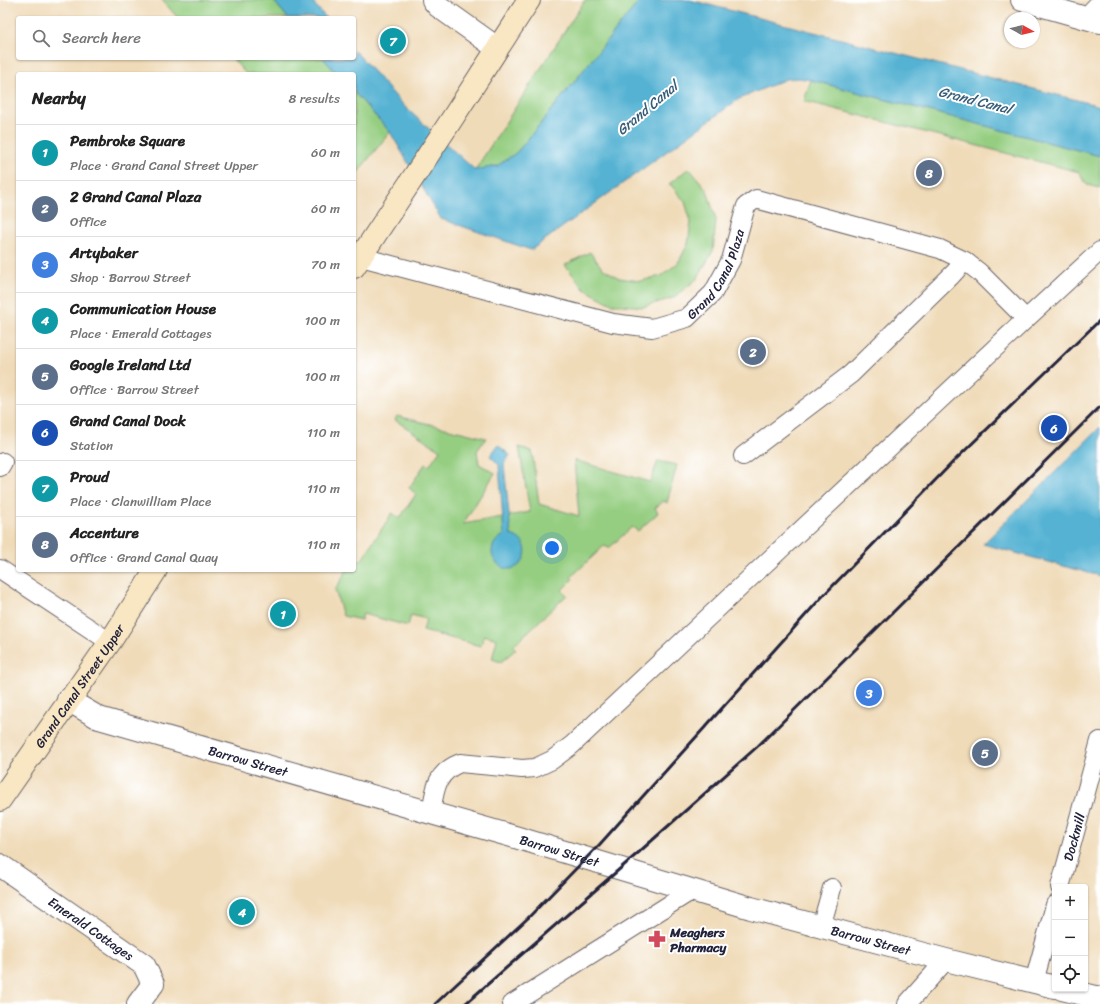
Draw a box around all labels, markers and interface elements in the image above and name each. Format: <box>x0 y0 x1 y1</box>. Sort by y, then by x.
north arrow <box>1004 12 1040 48</box>
search box <box>16 16 356 60</box>
text: Search here <box>62 25 141 51</box>
pin: 7 <box>380 26 406 56</box>
icon: search <box>30 27 52 49</box>
water label: Grand Canal <box>611 73 686 142</box>
water label: Grand Canal <box>936 79 1017 122</box>
text: Nearby <box>32 83 86 113</box>
text: 8 results <box>288 87 340 110</box>
text: Pembroke Square <box>70 128 185 154</box>
text: 1 <box>42 141 48 164</box>
text: 60 m <box>311 141 340 164</box>
text: Place · Grand Canal Street Upper <box>70 154 258 177</box>
pin: 8 <box>916 158 942 188</box>
text: 2 Grand Canal Plaza <box>70 184 201 210</box>
text: 2 <box>41 197 49 220</box>
text: 60 m <box>311 197 340 220</box>
text: Office <box>70 210 107 233</box>
street label: Grand Canal Plaza <box>681 226 751 325</box>
text: Artybaker <box>70 240 138 266</box>
text: 3 <box>41 253 49 276</box>
text: 70 m <box>311 253 340 276</box>
text: Shop · Barrow Street <box>70 266 190 289</box>
text: Communication House <box>70 296 216 322</box>
text: 4 <box>41 309 49 332</box>
text: 100 m <box>305 309 340 332</box>
text: Place · Emerald Cottages <box>70 322 212 345</box>
pin: 2 <box>740 337 766 367</box>
text: Google Ireland Ltd <box>70 352 190 378</box>
text: 5 <box>41 365 49 388</box>
text: 100 m <box>305 365 340 388</box>
text: Office · Barrow Street <box>70 378 199 401</box>
text: Grand Canal Dock <box>70 408 186 434</box>
pin: 6 <box>1041 413 1067 443</box>
text: 6 <box>41 421 49 444</box>
text: 110 m <box>307 421 340 444</box>
text: Station <box>70 434 113 457</box>
text: Proud <box>70 464 109 490</box>
text: 7 <box>41 477 49 500</box>
text: 110 m <box>307 477 340 500</box>
text: Place · Clanwilliam Place <box>70 490 211 513</box>
text: Accenture <box>70 520 139 546</box>
text: 8 <box>41 533 49 556</box>
text: 110 m <box>307 533 340 556</box>
your location <box>542 538 562 558</box>
text: Office · Grand Canal Quay <box>70 546 218 569</box>
pin: 1 <box>270 599 296 629</box>
street label: Grand Canal Street Upper <box>29 619 131 753</box>
pin: 3 <box>856 678 882 708</box>
pin: 5 <box>972 738 998 768</box>
street label: Barrow Street <box>206 739 291 784</box>
street label: Dockmill <box>1057 810 1092 864</box>
street label: Barrow Street <box>517 828 603 874</box>
map controls <box>1052 884 1088 992</box>
button: + <box>1052 884 1088 920</box>
street label: Emerald Cottages <box>43 891 139 967</box>
pin: 4 <box>229 897 255 927</box>
street label: Barrow Street <box>828 919 914 962</box>
button: − <box>1052 920 1088 956</box>
place label: Meaghers Pharmacy <box>669 921 728 959</box>
pharmacy icon: Meaghers Pharmacy <box>647 929 667 949</box>
button: locate <box>1052 956 1088 992</box>

